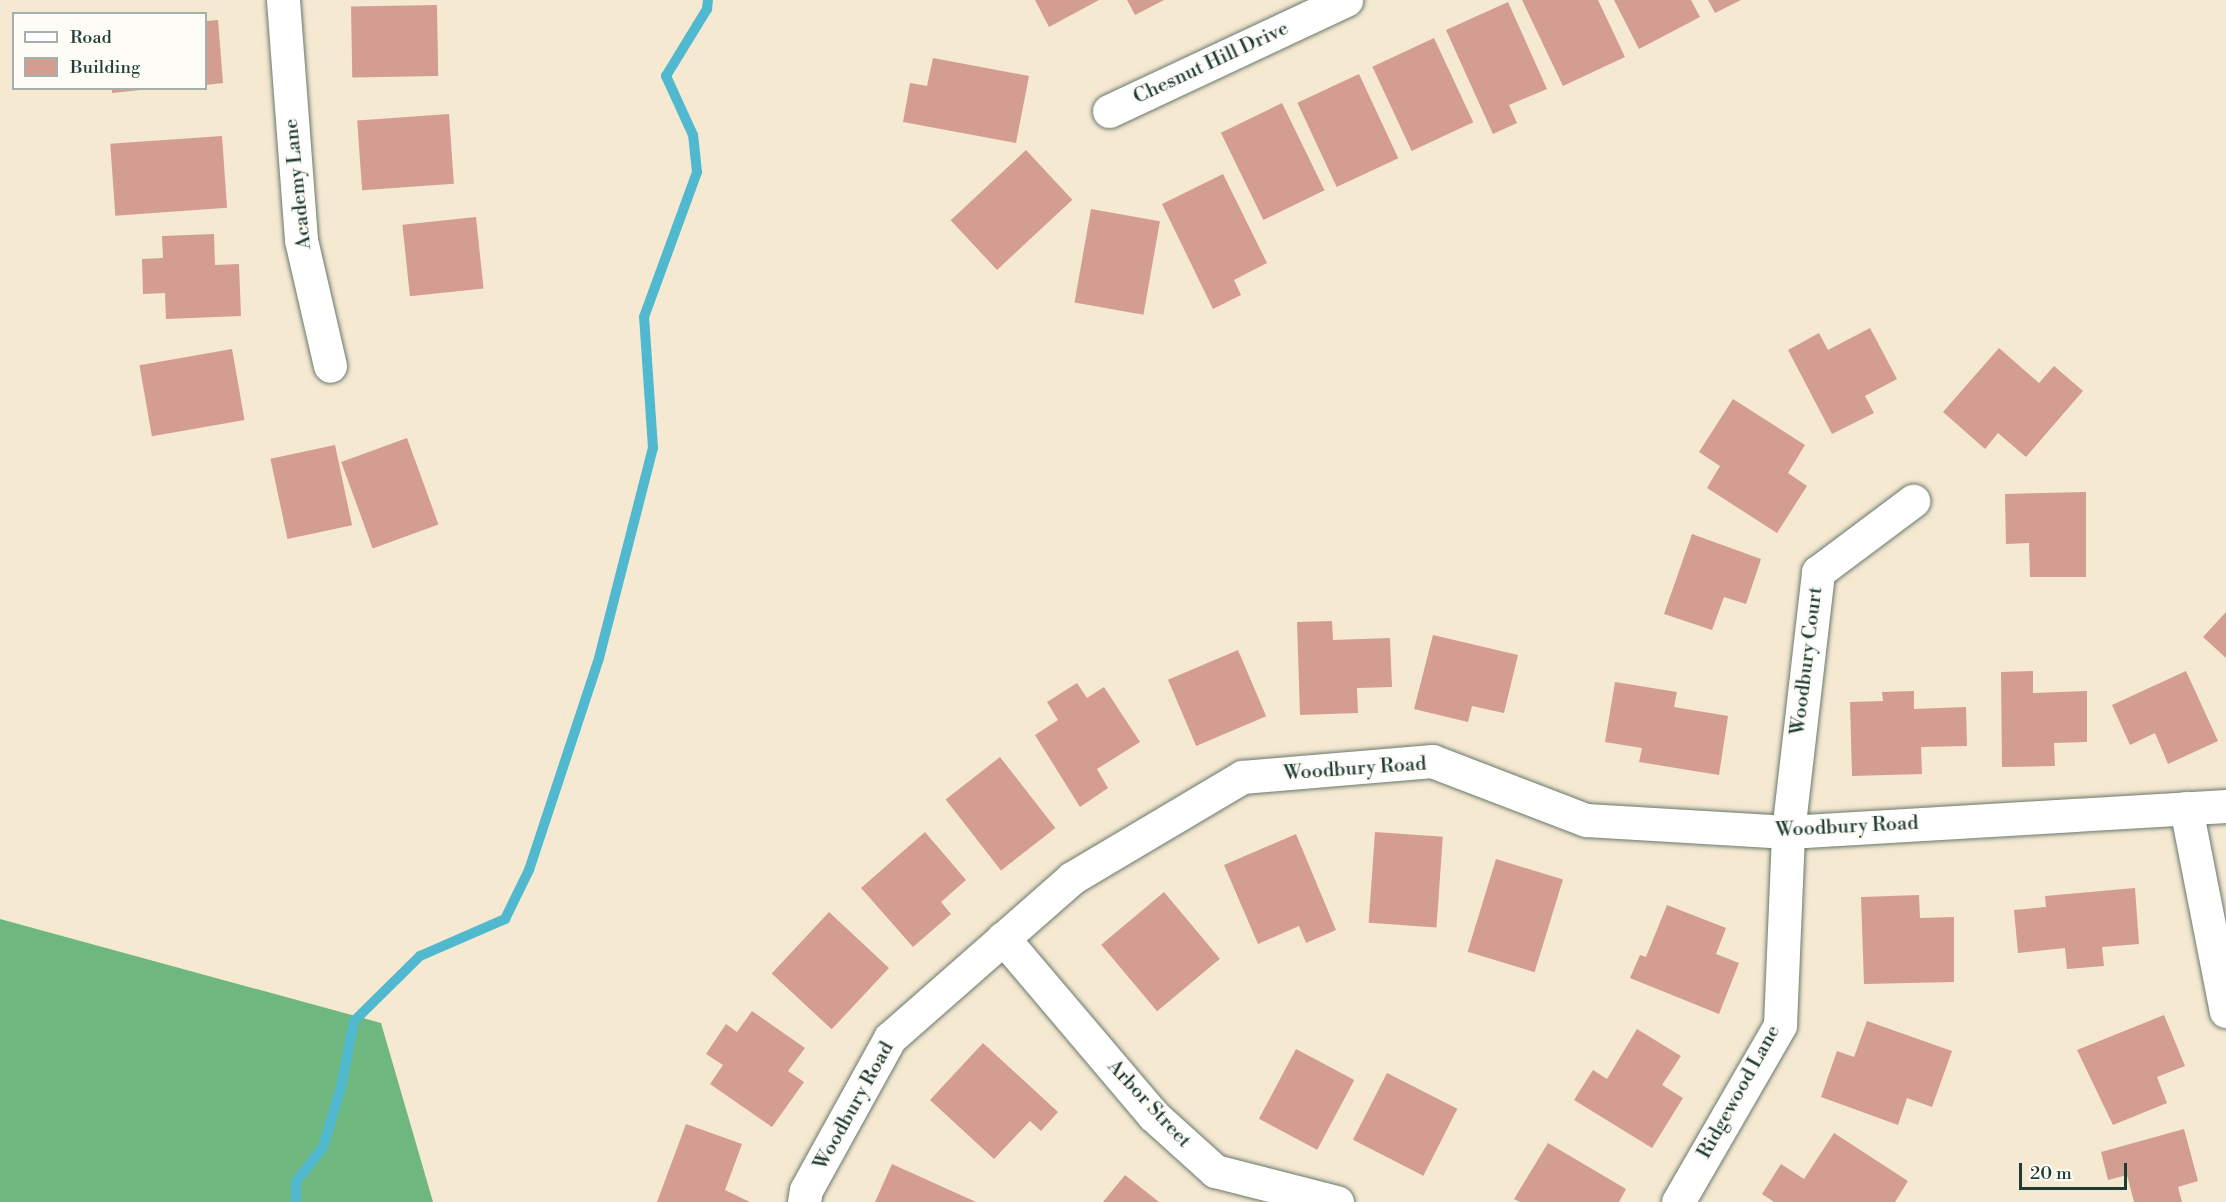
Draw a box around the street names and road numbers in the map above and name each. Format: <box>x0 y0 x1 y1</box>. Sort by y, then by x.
street label: Chesnut Hill Drive <box>1130 17 1292 109</box>
street label: Academy Lane <box>279 117 317 251</box>
street label: Woodbury Court <box>1786 585 1828 737</box>
street label: Woodbury Road <box>1283 752 1427 786</box>
street label: Woodbury Road <box>1775 811 1919 843</box>
street label: Ridgewood Lane <box>1692 1021 1786 1163</box>
street label: Woodbury Road <box>809 1038 899 1174</box>
street label: Arbor Street <box>1102 1055 1196 1153</box>

